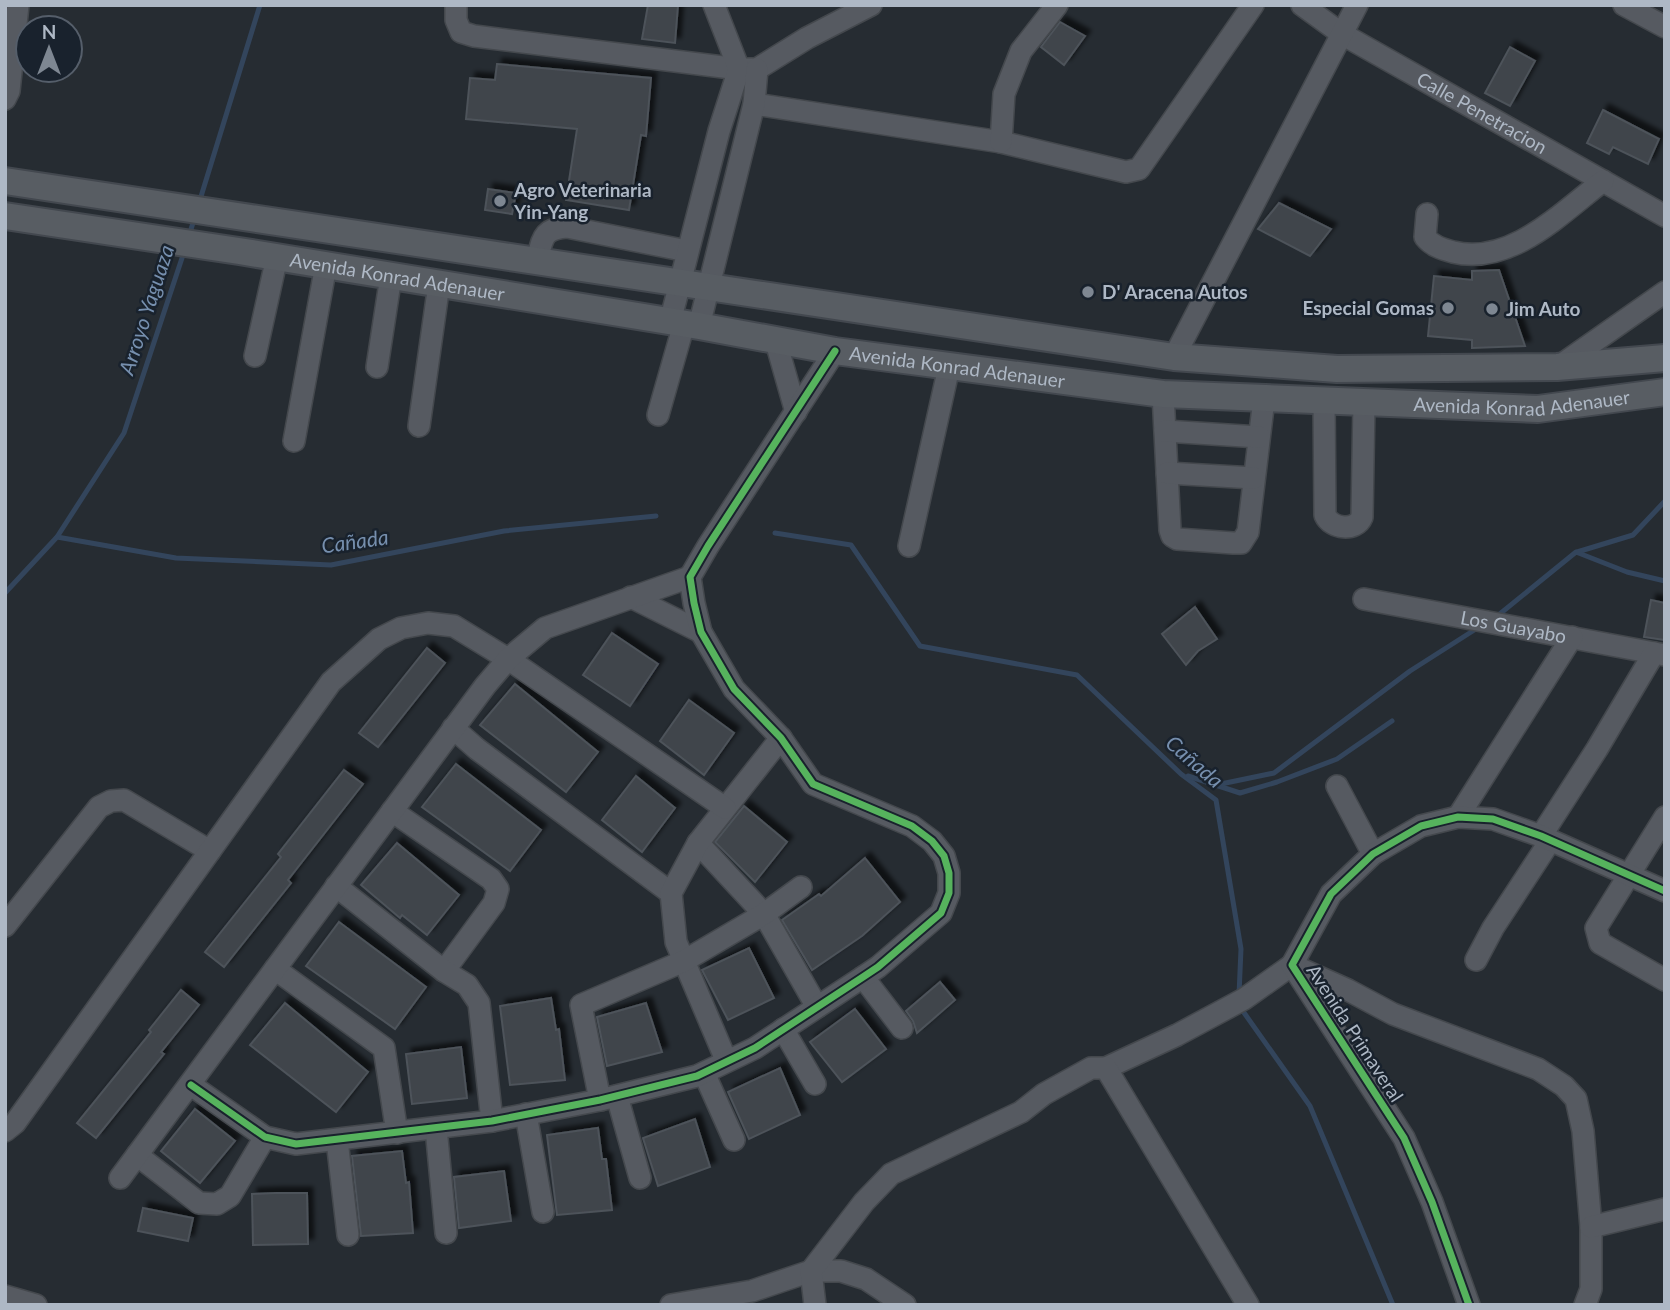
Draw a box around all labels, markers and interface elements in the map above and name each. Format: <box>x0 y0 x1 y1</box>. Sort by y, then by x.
north arrow <box>14 14 84 84</box>
text: N <box>42 20 56 43</box>
street label: Calle Penetracion <box>1413 67 1551 158</box>
place label: Agro Veterinaria Yin-Yang <box>513 178 652 223</box>
marker: Agro Veterinaria Yin-Yang <box>492 193 508 209</box>
water label: Arroyo Yaguaza <box>113 242 178 378</box>
street label: Avenida Konrad Adenauer <box>288 247 506 305</box>
place label: D' Aracena Autos <box>1102 280 1248 303</box>
marker: D' Aracena Autos <box>1080 284 1096 300</box>
place label: Especial Gomas <box>1302 296 1434 319</box>
place label: Jim Auto <box>1506 297 1580 320</box>
marker: Especial Gomas <box>1440 300 1456 316</box>
marker: Jim Auto <box>1484 301 1500 317</box>
street label: Avenida Konrad Adenauer <box>848 341 1066 392</box>
street label: Avenida Konrad Adenauer <box>1413 385 1631 420</box>
water label: Cañada <box>320 523 390 558</box>
street label: Los Guayabo <box>1459 605 1568 647</box>
water label: Cañada <box>1161 729 1229 792</box>
street label: Avenida Primaveral <box>1302 960 1409 1106</box>

